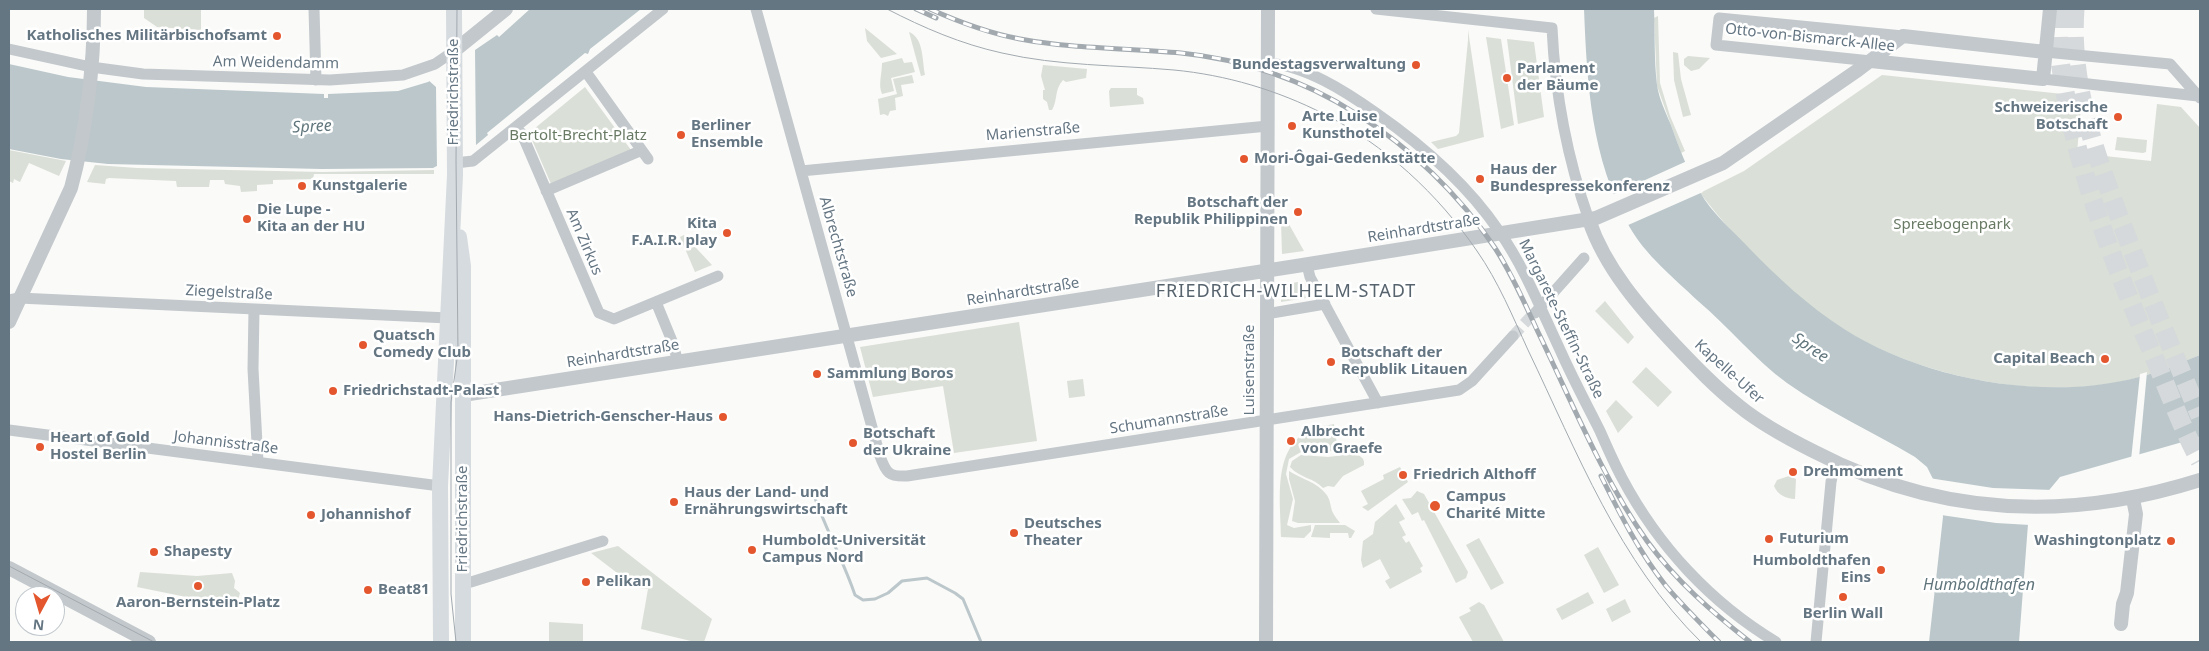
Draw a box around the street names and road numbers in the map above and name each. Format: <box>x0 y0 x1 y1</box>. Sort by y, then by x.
street label: Otto-von-Bismarck-Allee <box>1724 20 1896 56</box>
street label: Friedrichstraße <box>445 39 463 145</box>
street label: Am Weidendamm <box>213 53 339 73</box>
street label: Marienstraße <box>985 119 1081 145</box>
street label: Albrechtstraße <box>815 195 861 299</box>
street label: Am Zirkus <box>562 206 606 278</box>
street label: Reinhardtstraße <box>1366 211 1482 247</box>
street label: Margarete-Steffin-Straße <box>1515 236 1607 402</box>
street label: Reinhardtstraße <box>965 274 1081 310</box>
street label: Ziegelstraße <box>185 282 273 304</box>
street label: Luisenstraße <box>1241 325 1259 415</box>
street label: Reinhardtstraße <box>565 336 681 372</box>
street label: Kapelle-Ufer <box>1691 336 1767 408</box>
street label: Schumannstraße <box>1108 402 1230 438</box>
street label: Johannisstraße <box>173 428 279 458</box>
street label: Friedrichstraße <box>454 466 472 572</box>

